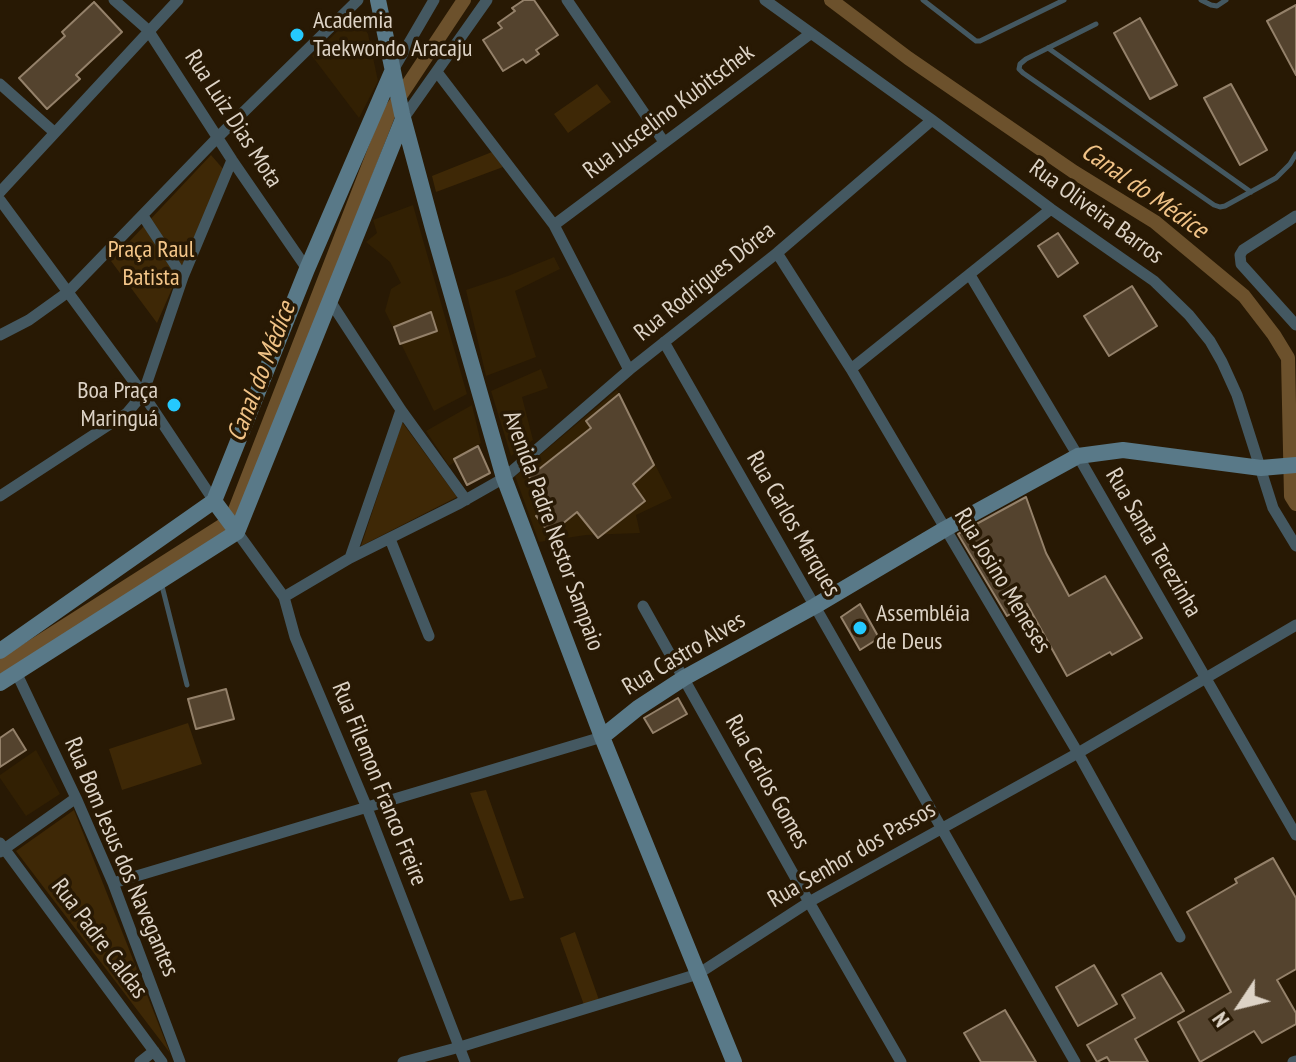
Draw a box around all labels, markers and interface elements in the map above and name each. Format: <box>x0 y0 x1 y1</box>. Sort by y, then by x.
place label: Academia Taekwondo Aracaju <box>313 7 472 63</box>
marker: Academia Taekwondo Aracaju <box>288 26 306 44</box>
street label: Rua Juscelino Kubitschek <box>578 38 760 186</box>
street label: Rua Luiz Dias Mota <box>178 45 288 193</box>
water label: Canal do Médice <box>1075 136 1213 246</box>
street label: Rua Oliveira Barros <box>1023 154 1169 270</box>
street label: Rua Rodrigues Dórea <box>629 216 781 348</box>
park label: Praça Raul Batista <box>108 236 194 292</box>
water label: Canal do Médice <box>221 298 303 446</box>
place label: Boa Praça Maringuá <box>77 377 158 433</box>
marker: Boa Praça Maringuá <box>165 396 183 414</box>
street label: Avenida Padre Nestor Sampaio <box>496 407 610 655</box>
street label: Rua Carlos Marques <box>740 446 846 602</box>
street label: Rua Santa Terezinha <box>1099 463 1207 623</box>
street label: Rua Josino Meneses <box>947 503 1057 659</box>
place label: Assembléia de Deus <box>876 600 970 656</box>
street label: Rua Castro Alves <box>617 606 751 702</box>
marker: Assembléia de Deus <box>851 619 869 637</box>
street label: Rua Filemon Franco Freire <box>325 678 433 890</box>
street label: Rua Carlos Gomes <box>718 710 816 854</box>
street label: Rua Bom Jesus dos Navegantes <box>58 733 184 981</box>
street label: Rua Senhor dos Passos <box>763 795 941 915</box>
street label: Rua Padre Caldas <box>45 873 153 1005</box>
north arrow <box>1200 966 1280 1046</box>
text: N <box>1205 1007 1235 1033</box>

